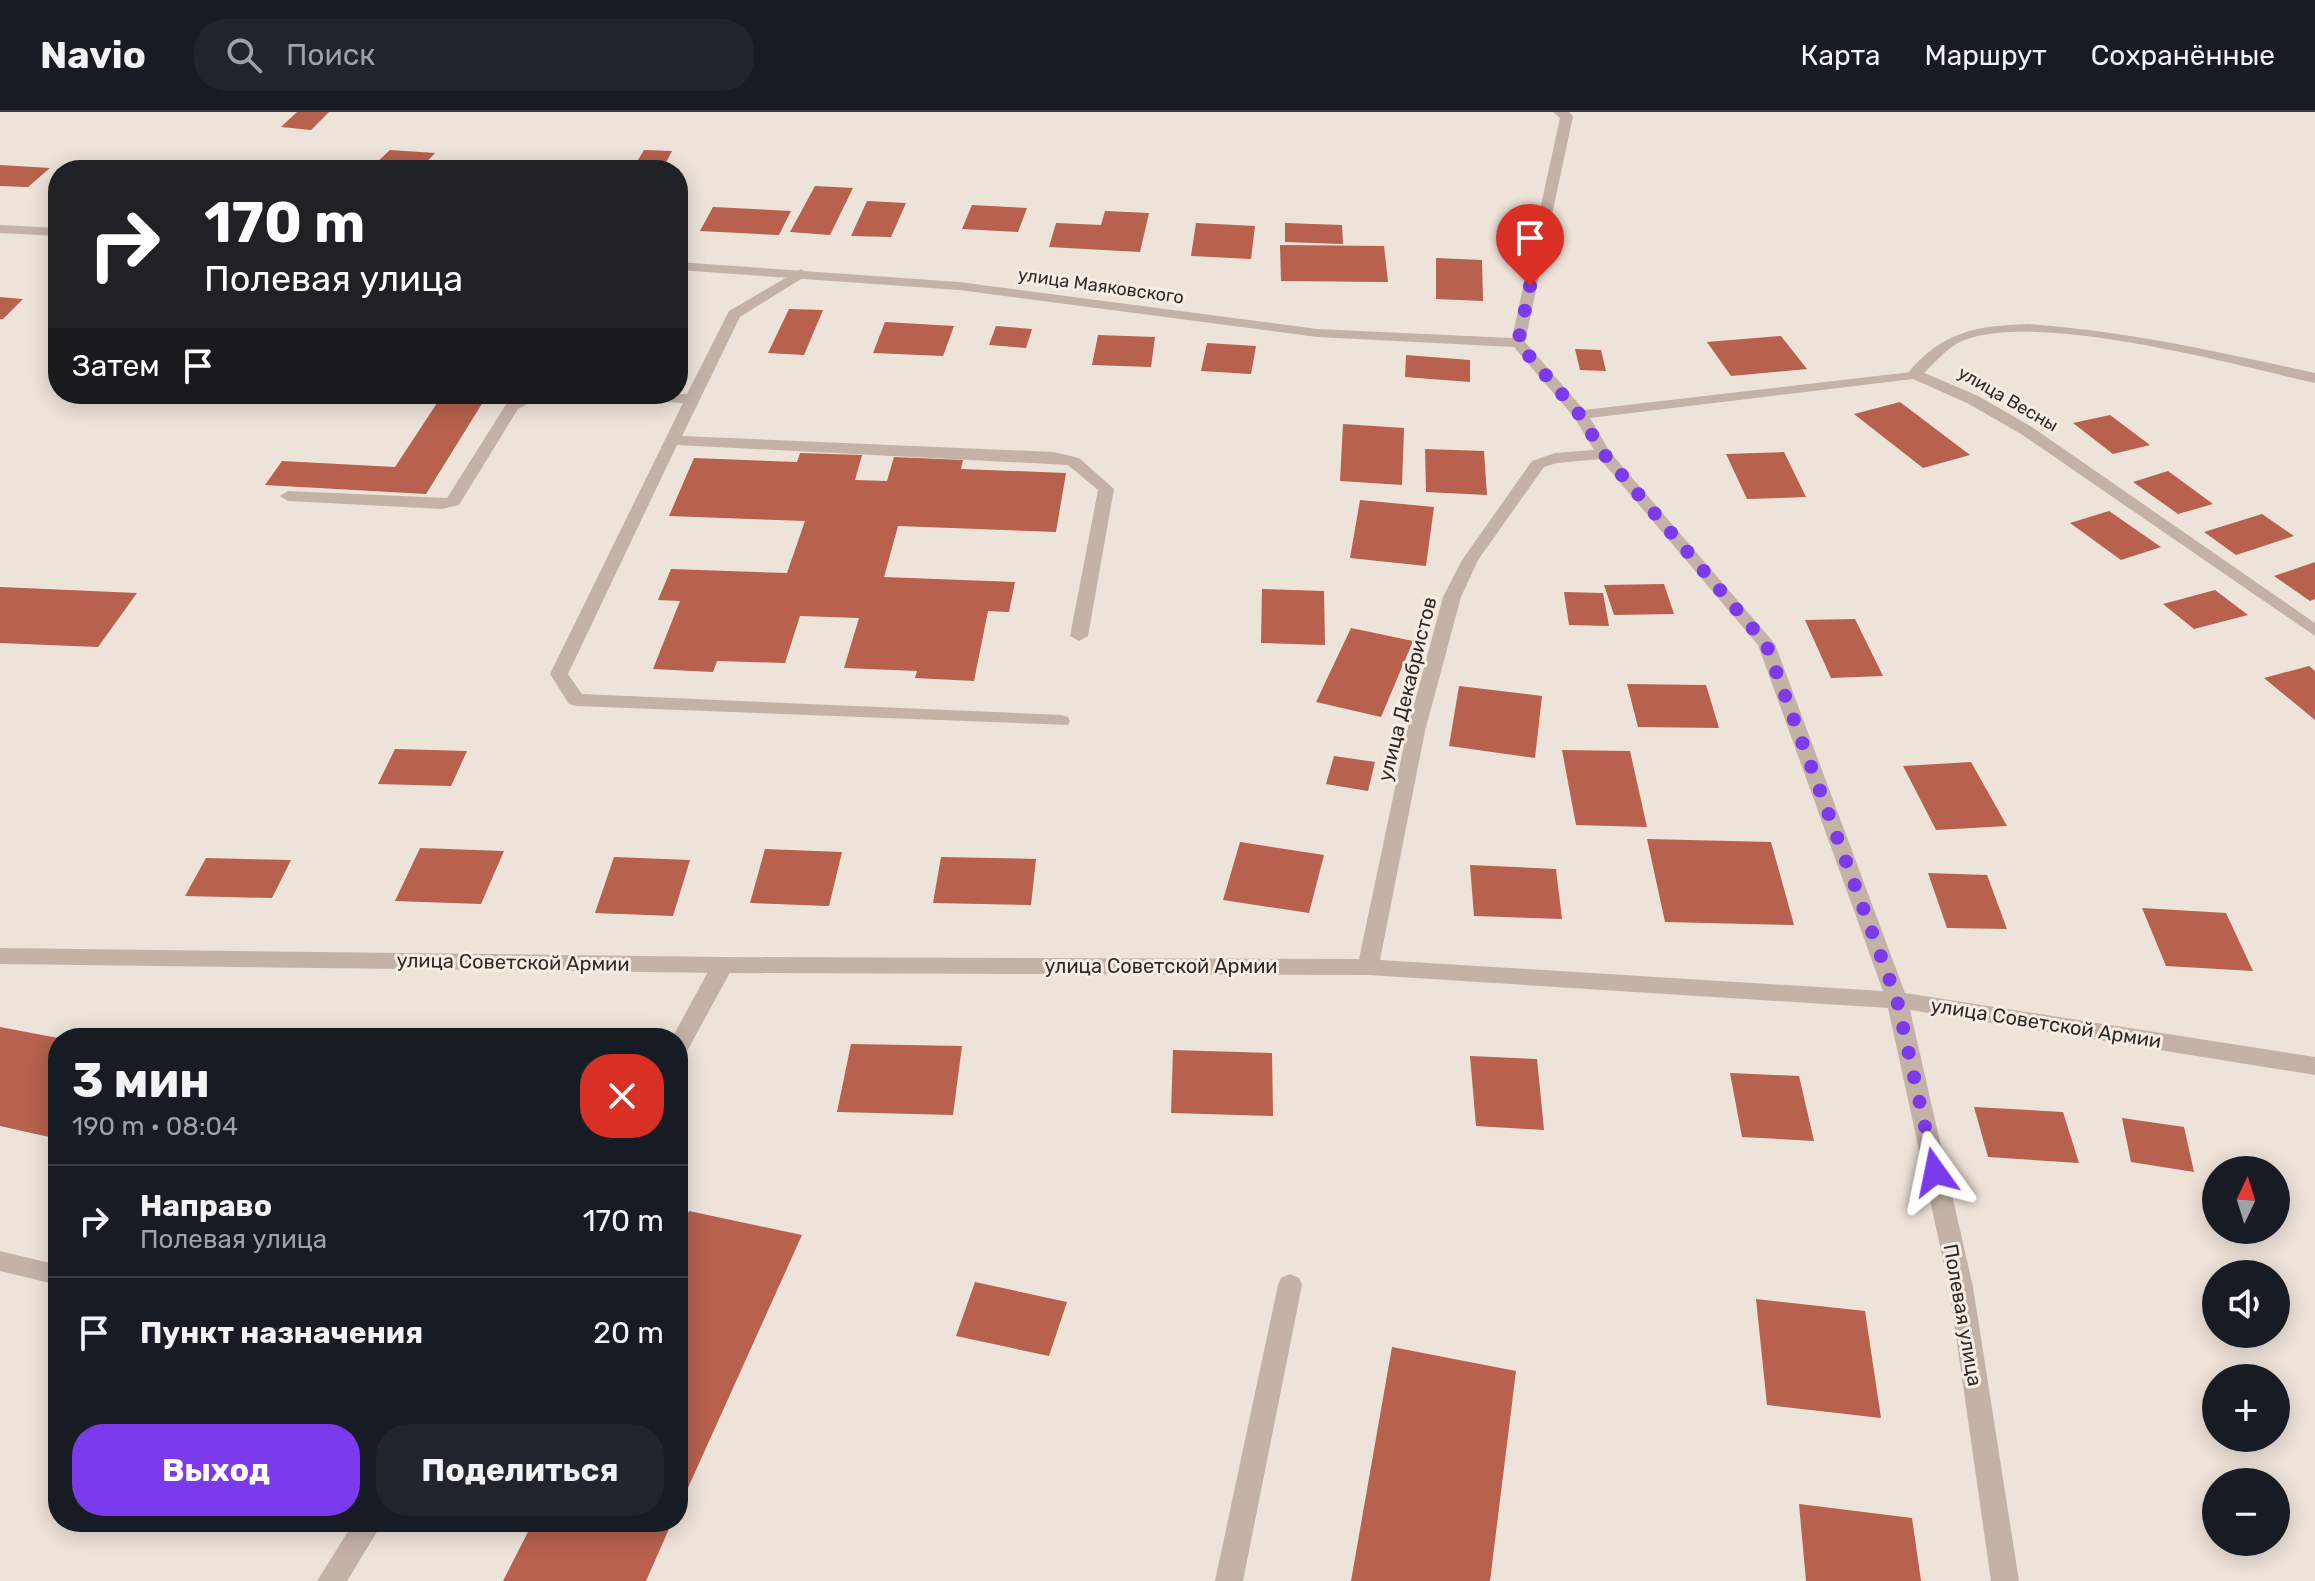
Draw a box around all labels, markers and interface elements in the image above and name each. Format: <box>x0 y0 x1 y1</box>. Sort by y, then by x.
search box <box>194 19 754 91</box>
text: Navio <box>40 32 146 78</box>
icon: search <box>222 33 266 77</box>
text: Поиск <box>286 37 375 73</box>
text: Карта <box>1801 39 1880 72</box>
text: Маршрут <box>1924 39 2047 72</box>
text: Сохранённые <box>2091 39 2275 72</box>
text: 170 m <box>204 190 365 256</box>
icon: right <box>72 192 176 296</box>
pin <box>1496 204 1564 286</box>
icon: arrive <box>1508 216 1552 260</box>
text: Полевая улица <box>204 257 463 300</box>
street label: улица Маяковского <box>1017 263 1185 309</box>
icon: arrive <box>176 344 220 388</box>
text: Затем <box>72 348 160 384</box>
street label: улица Весны <box>1954 361 2062 437</box>
street label: улица Декабристов <box>1372 594 1442 784</box>
street label: улица Советской Армии <box>396 948 630 976</box>
street label: улица Советской Армии <box>1044 954 1278 978</box>
street label: улица Советской Армии <box>1929 993 2163 1053</box>
text: 3 мин <box>72 1052 210 1109</box>
button: close <box>580 1054 664 1138</box>
text: 190 m · 08:04 <box>72 1111 238 1142</box>
position arrow <box>1893 1130 1977 1214</box>
north arrow <box>2202 1156 2290 1244</box>
map controls <box>2202 1156 2290 1556</box>
text: Направо <box>140 1188 272 1224</box>
icon: right <box>72 1199 116 1243</box>
text: 170 m <box>583 1203 664 1239</box>
text: Полевая улица <box>140 1224 327 1255</box>
street label: Полевая улица <box>1939 1242 1987 1388</box>
button: sound <box>2202 1260 2290 1348</box>
icon: arrive <box>72 1311 116 1355</box>
text: Пункт назначения <box>140 1315 423 1351</box>
text: 20 m <box>593 1315 664 1351</box>
button: + <box>2202 1364 2290 1452</box>
button: Выход <box>72 1424 360 1516</box>
button: Поделиться <box>376 1424 664 1516</box>
button: − <box>2202 1468 2290 1556</box>

